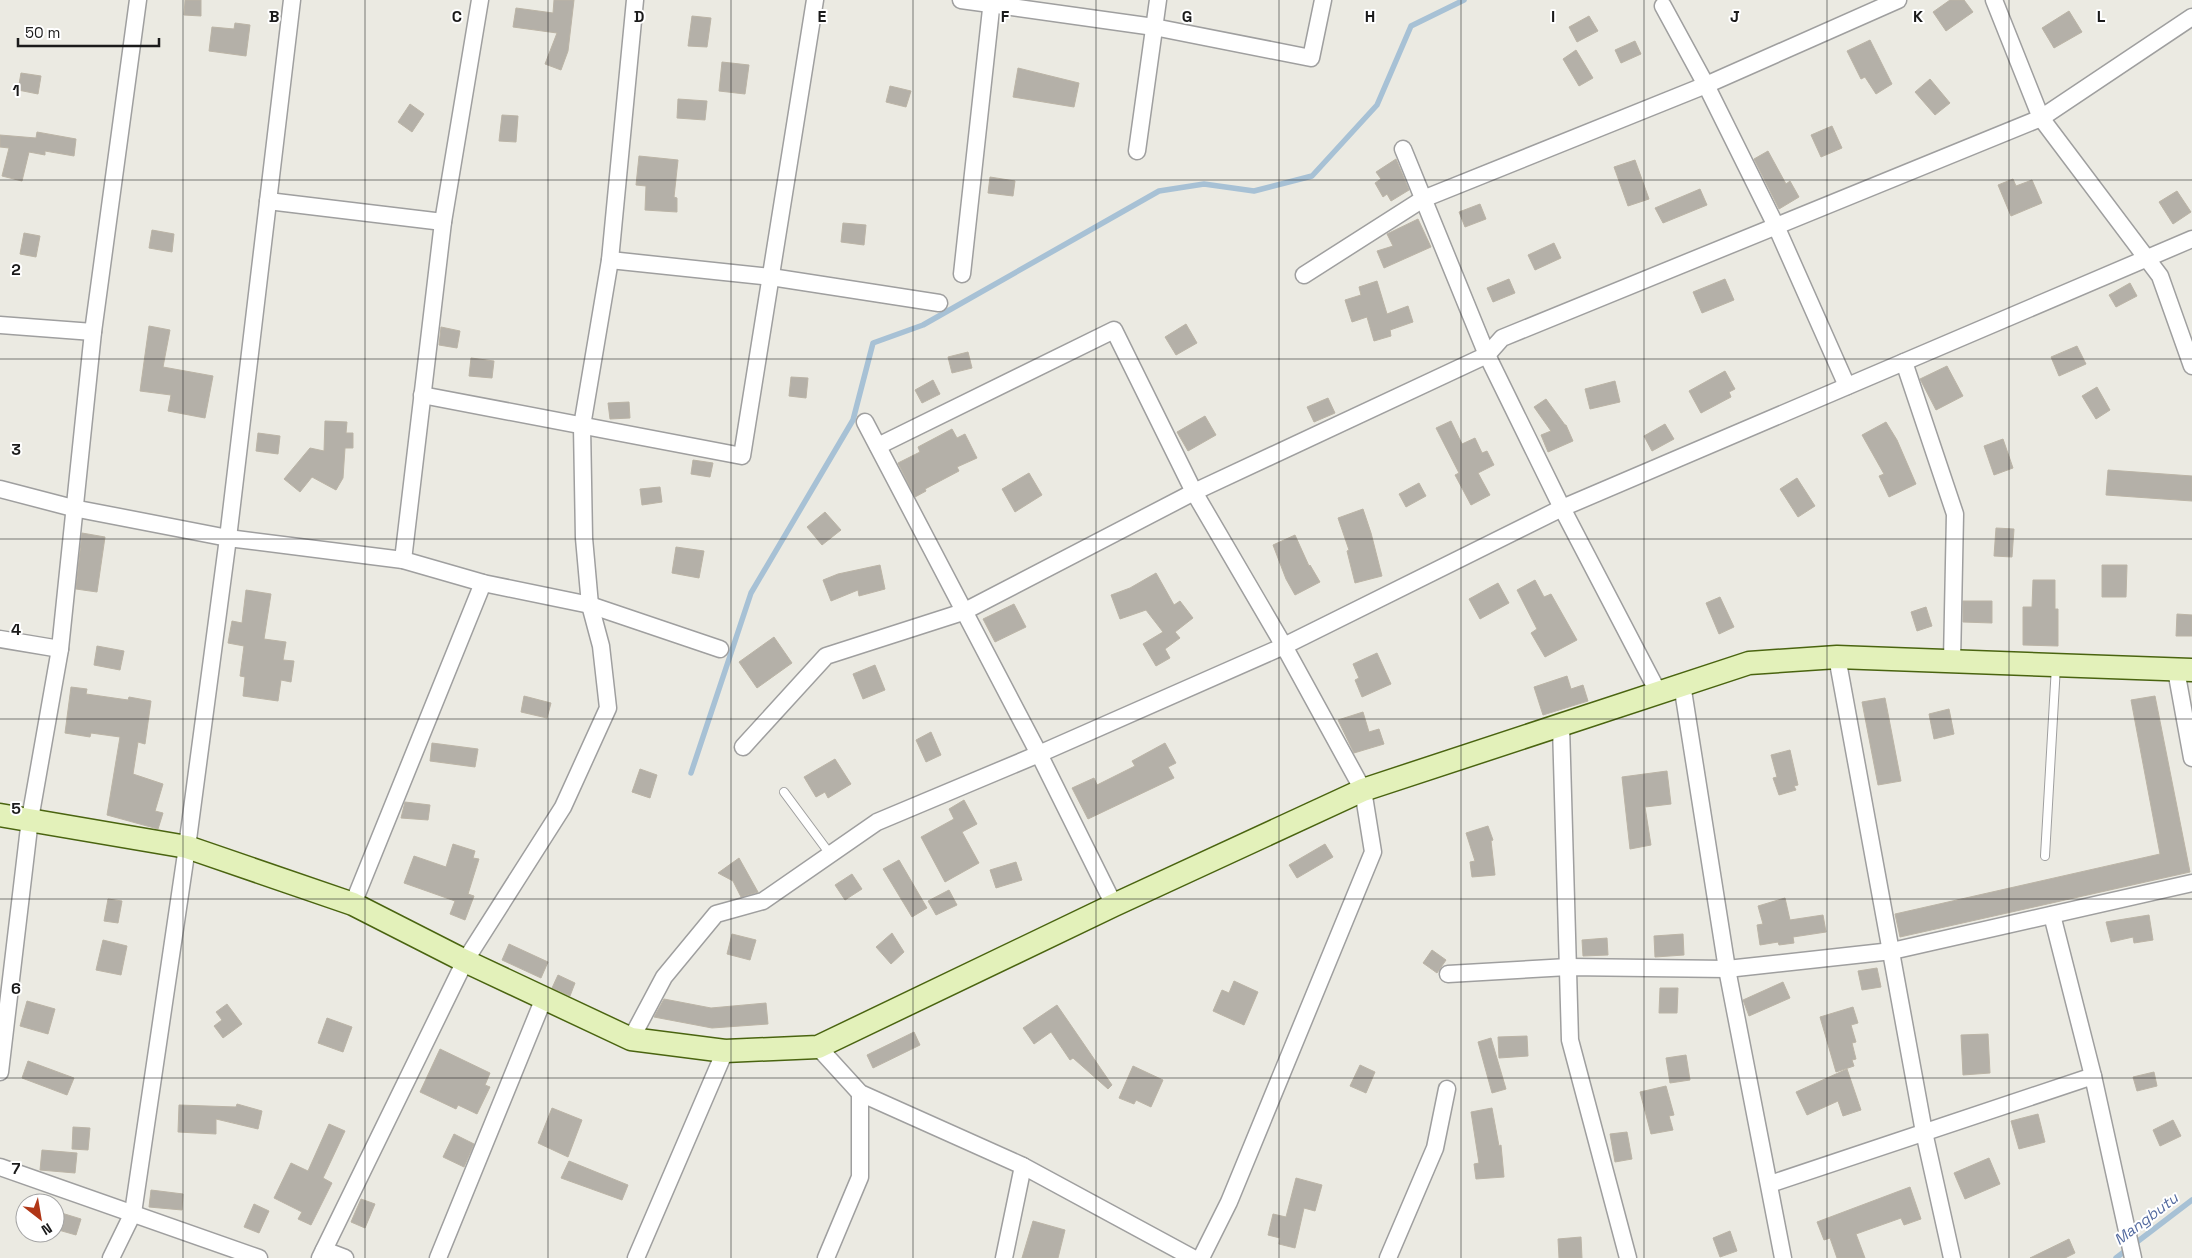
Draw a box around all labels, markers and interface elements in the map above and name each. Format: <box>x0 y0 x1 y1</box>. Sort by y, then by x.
text: B <box>269 6 279 27</box>
text: C <box>452 6 462 27</box>
text: D <box>634 6 644 27</box>
text: E <box>818 6 827 27</box>
text: F <box>1001 6 1010 27</box>
text: G <box>1182 6 1192 27</box>
text: H <box>1365 6 1375 27</box>
text: I <box>1551 6 1555 27</box>
text: J <box>1730 6 1740 27</box>
text: K <box>1913 6 1923 27</box>
text: L <box>2097 6 2106 27</box>
scale bar <box>18 15 159 47</box>
text: 50 m <box>25 23 60 42</box>
text: 1 <box>12 80 20 101</box>
text: 2 <box>11 259 21 280</box>
text: 3 <box>11 439 21 460</box>
text: 4 <box>11 619 21 640</box>
text: 5 <box>11 798 21 819</box>
text: 6 <box>11 978 21 999</box>
text: 7 <box>12 1158 21 1179</box>
water label: Mangbutu <box>2110 1188 2182 1249</box>
north arrow <box>15 1193 65 1243</box>
text: N <box>38 1219 55 1239</box>

